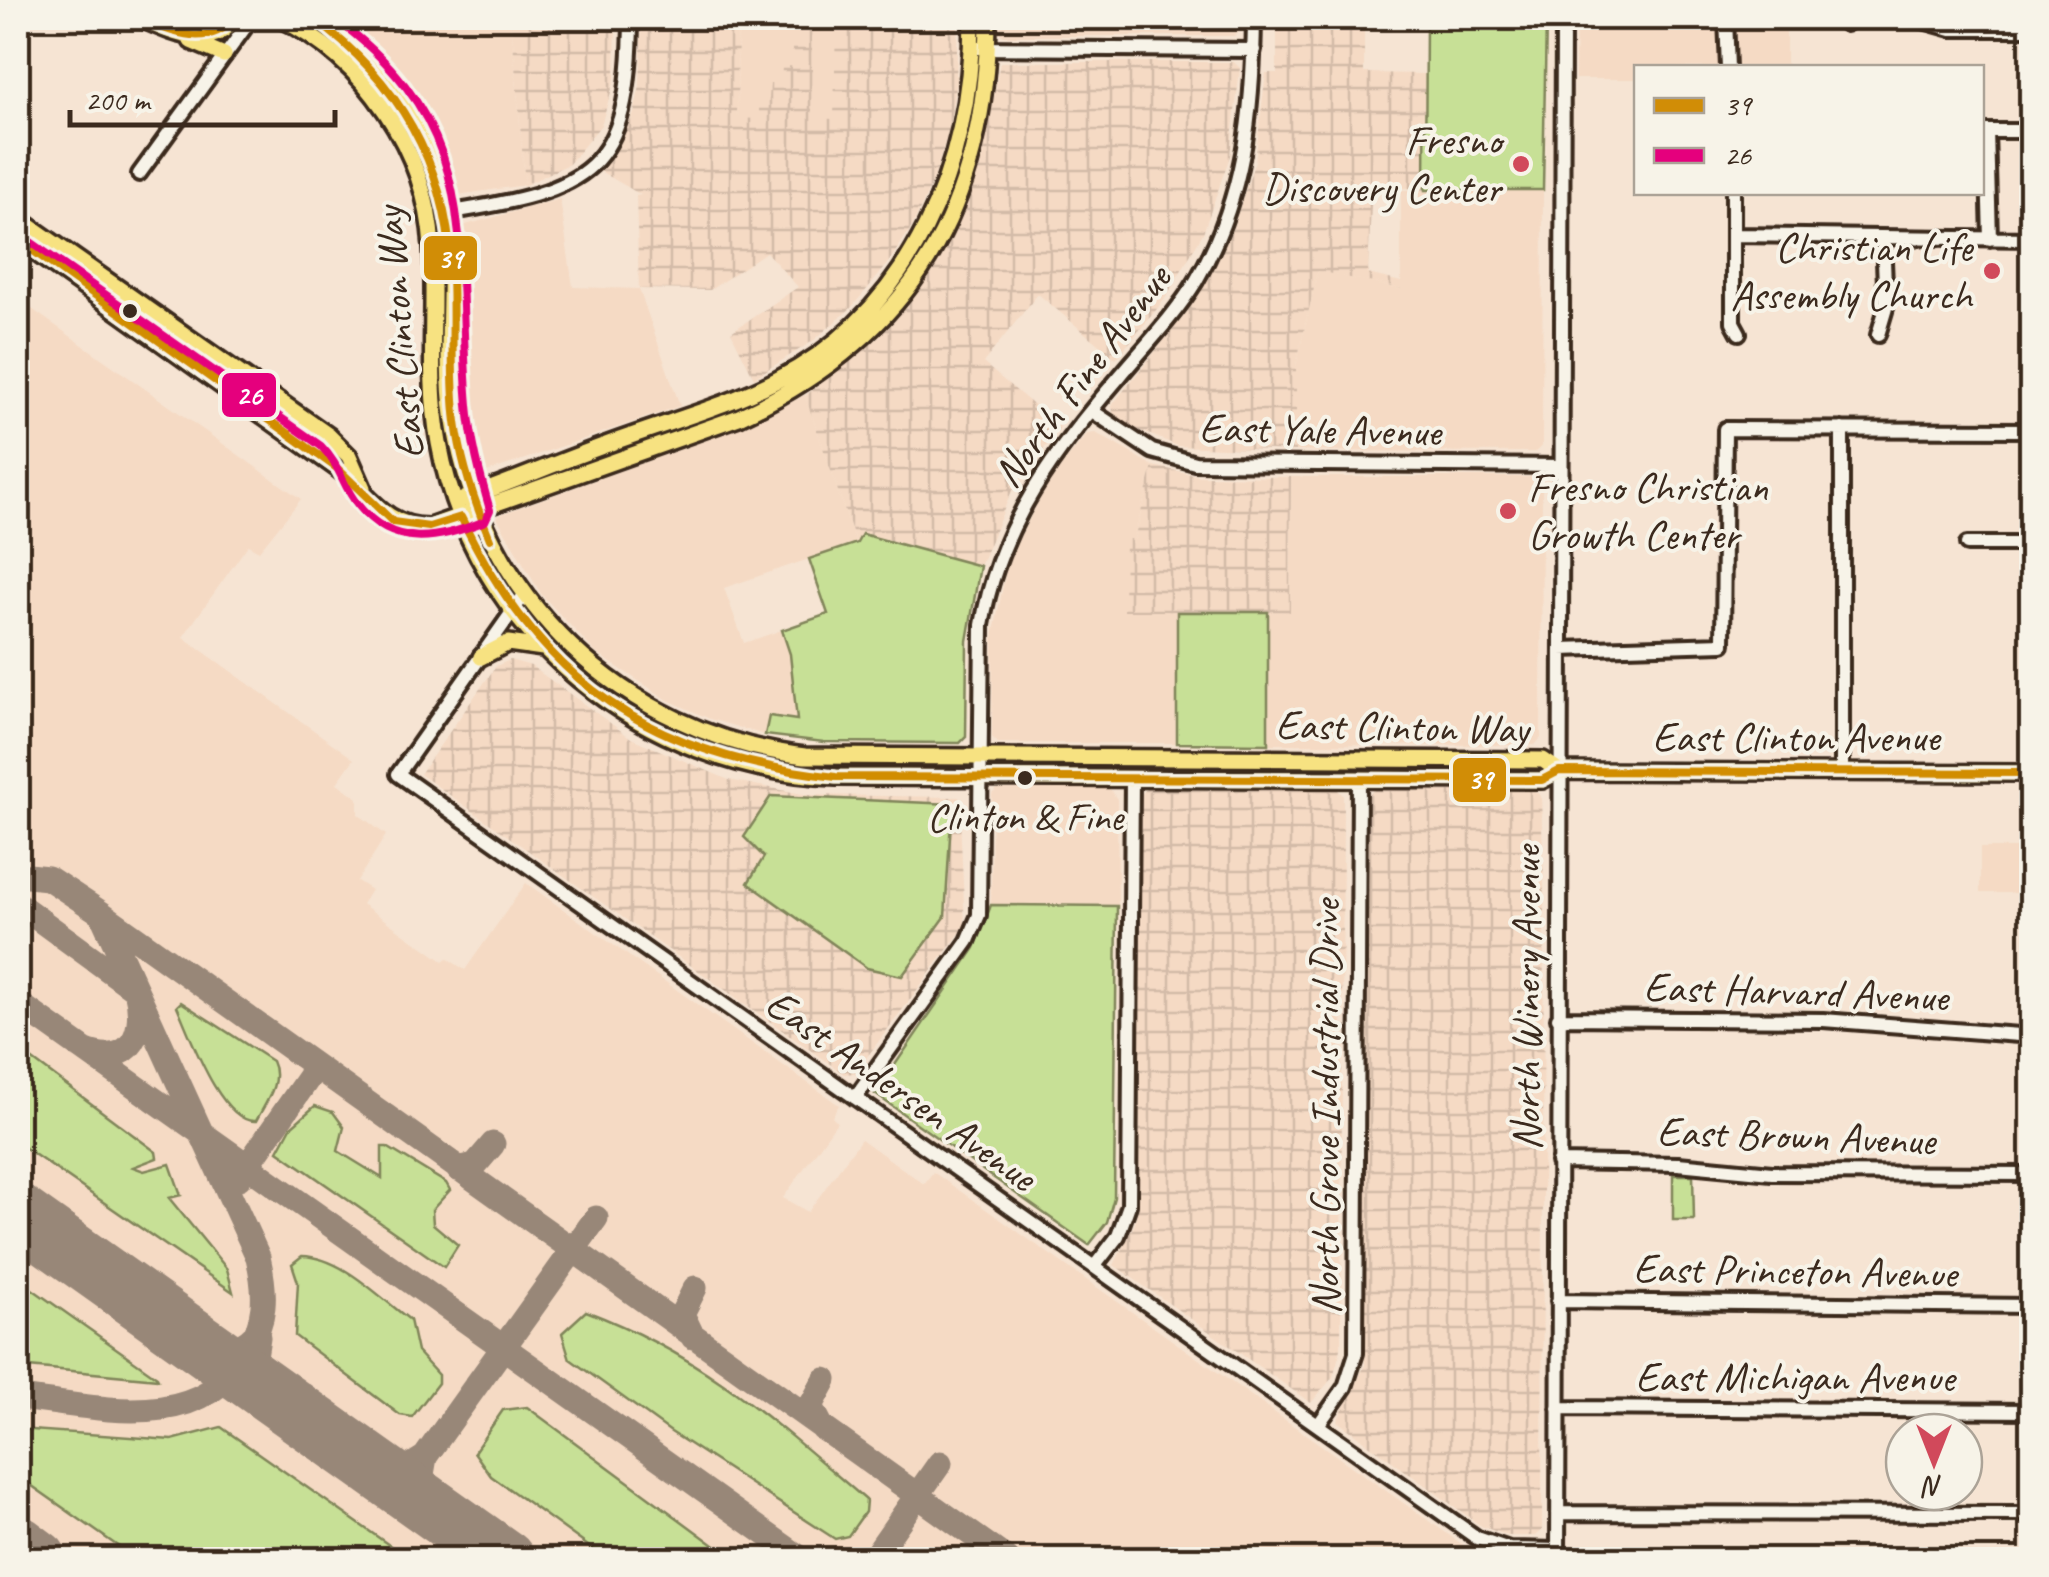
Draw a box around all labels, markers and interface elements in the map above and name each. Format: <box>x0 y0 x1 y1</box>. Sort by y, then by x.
scale bar <box>70 65 335 127</box>
legend <box>1634 65 1984 195</box>
text: 200 m <box>85 81 152 119</box>
text: 39 <box>1724 86 1754 124</box>
place label: Fresno Discovery Center <box>1262 114 1505 215</box>
text: 26 <box>1724 136 1753 174</box>
marker: Fresno Discovery Center <box>1510 153 1532 175</box>
street label: East Clinton Way <box>361 201 436 461</box>
place label: Christian Life Assembly Church <box>1731 221 1975 322</box>
line badge: 39 <box>422 234 479 282</box>
text: 39 <box>438 241 466 276</box>
street label: North Fine Avenue <box>981 252 1184 498</box>
marker: Christian Life Assembly Church <box>1981 260 2003 282</box>
unlabelled marker <box>120 301 140 321</box>
line badge: 26 <box>220 371 278 419</box>
text: 26 <box>236 378 264 413</box>
street label: East Yale Avenue <box>1199 401 1444 459</box>
place label: Fresno Christian Growth Center <box>1528 461 1769 562</box>
marker: Fresno Christian Growth Center <box>1497 500 1519 522</box>
street label: East Clinton Way <box>1275 698 1532 756</box>
street label: East Clinton Avenue <box>1653 711 1942 764</box>
line badge: 39 <box>1451 756 1508 804</box>
text: 39 <box>1468 762 1496 797</box>
marker: Clinton & Fine <box>1015 768 1035 788</box>
place label: Clinton & Fine <box>927 792 1126 842</box>
street label: North Winery Avenue <box>1500 843 1553 1151</box>
street label: North Grove Industrial Drive <box>1299 896 1352 1314</box>
street label: East Harvard Avenue <box>1643 960 1951 1024</box>
street label: East Andersen Avenue <box>756 977 1048 1204</box>
street label: East Brown Avenue <box>1656 1105 1938 1167</box>
street label: East Princeton Avenue <box>1633 1242 1960 1300</box>
street label: East Michigan Avenue <box>1636 1351 1958 1404</box>
north arrow <box>1884 1412 1984 1512</box>
text: N <box>1921 1469 1943 1504</box>

